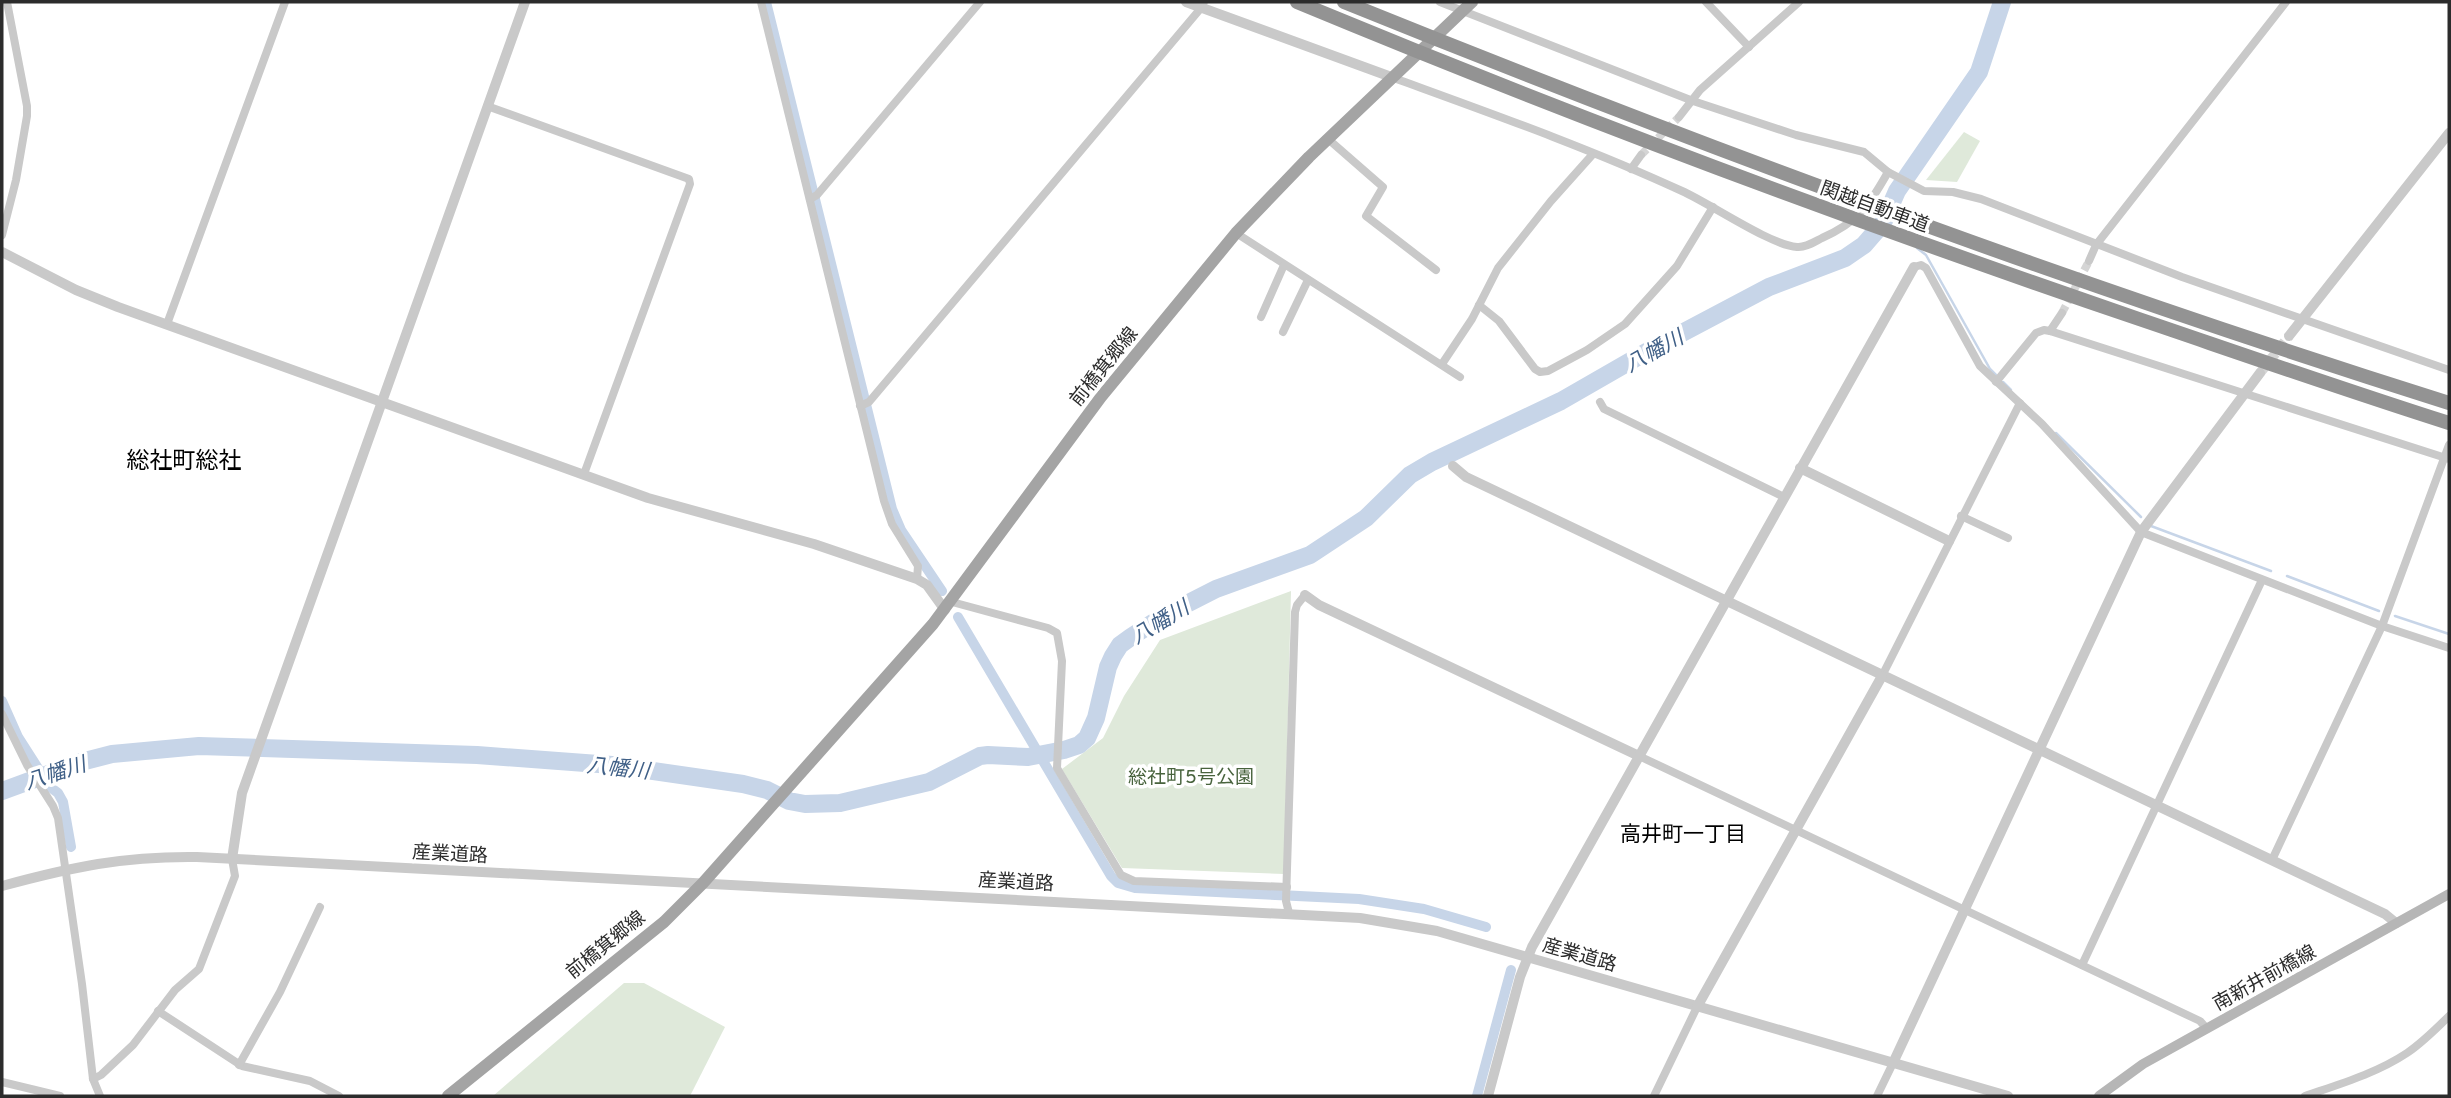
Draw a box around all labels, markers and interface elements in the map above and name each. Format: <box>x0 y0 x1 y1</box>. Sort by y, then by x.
street label: 関越自動車道 <box>1817 177 1932 239</box>
street label: 前橋箕郷線 <box>1065 323 1144 412</box>
water label: 八幡川 <box>1621 324 1691 379</box>
district label: 総社町総社 <box>127 448 242 477</box>
water label: 八幡川 <box>1127 594 1196 651</box>
water label: 八幡川 <box>21 751 91 797</box>
water label: 八幡川 <box>585 753 653 786</box>
park label: 総社町5号公園 <box>1128 766 1254 790</box>
district label: 高井町一丁目 <box>1620 822 1746 849</box>
street label: 産業道路 <box>411 841 488 869</box>
street label: 産業道路 <box>977 869 1054 897</box>
street label: 前橋箕郷線 <box>562 906 651 985</box>
street label: 産業道路 <box>1540 934 1619 978</box>
street label: 南新井前橋線 <box>2209 941 2321 1017</box>

